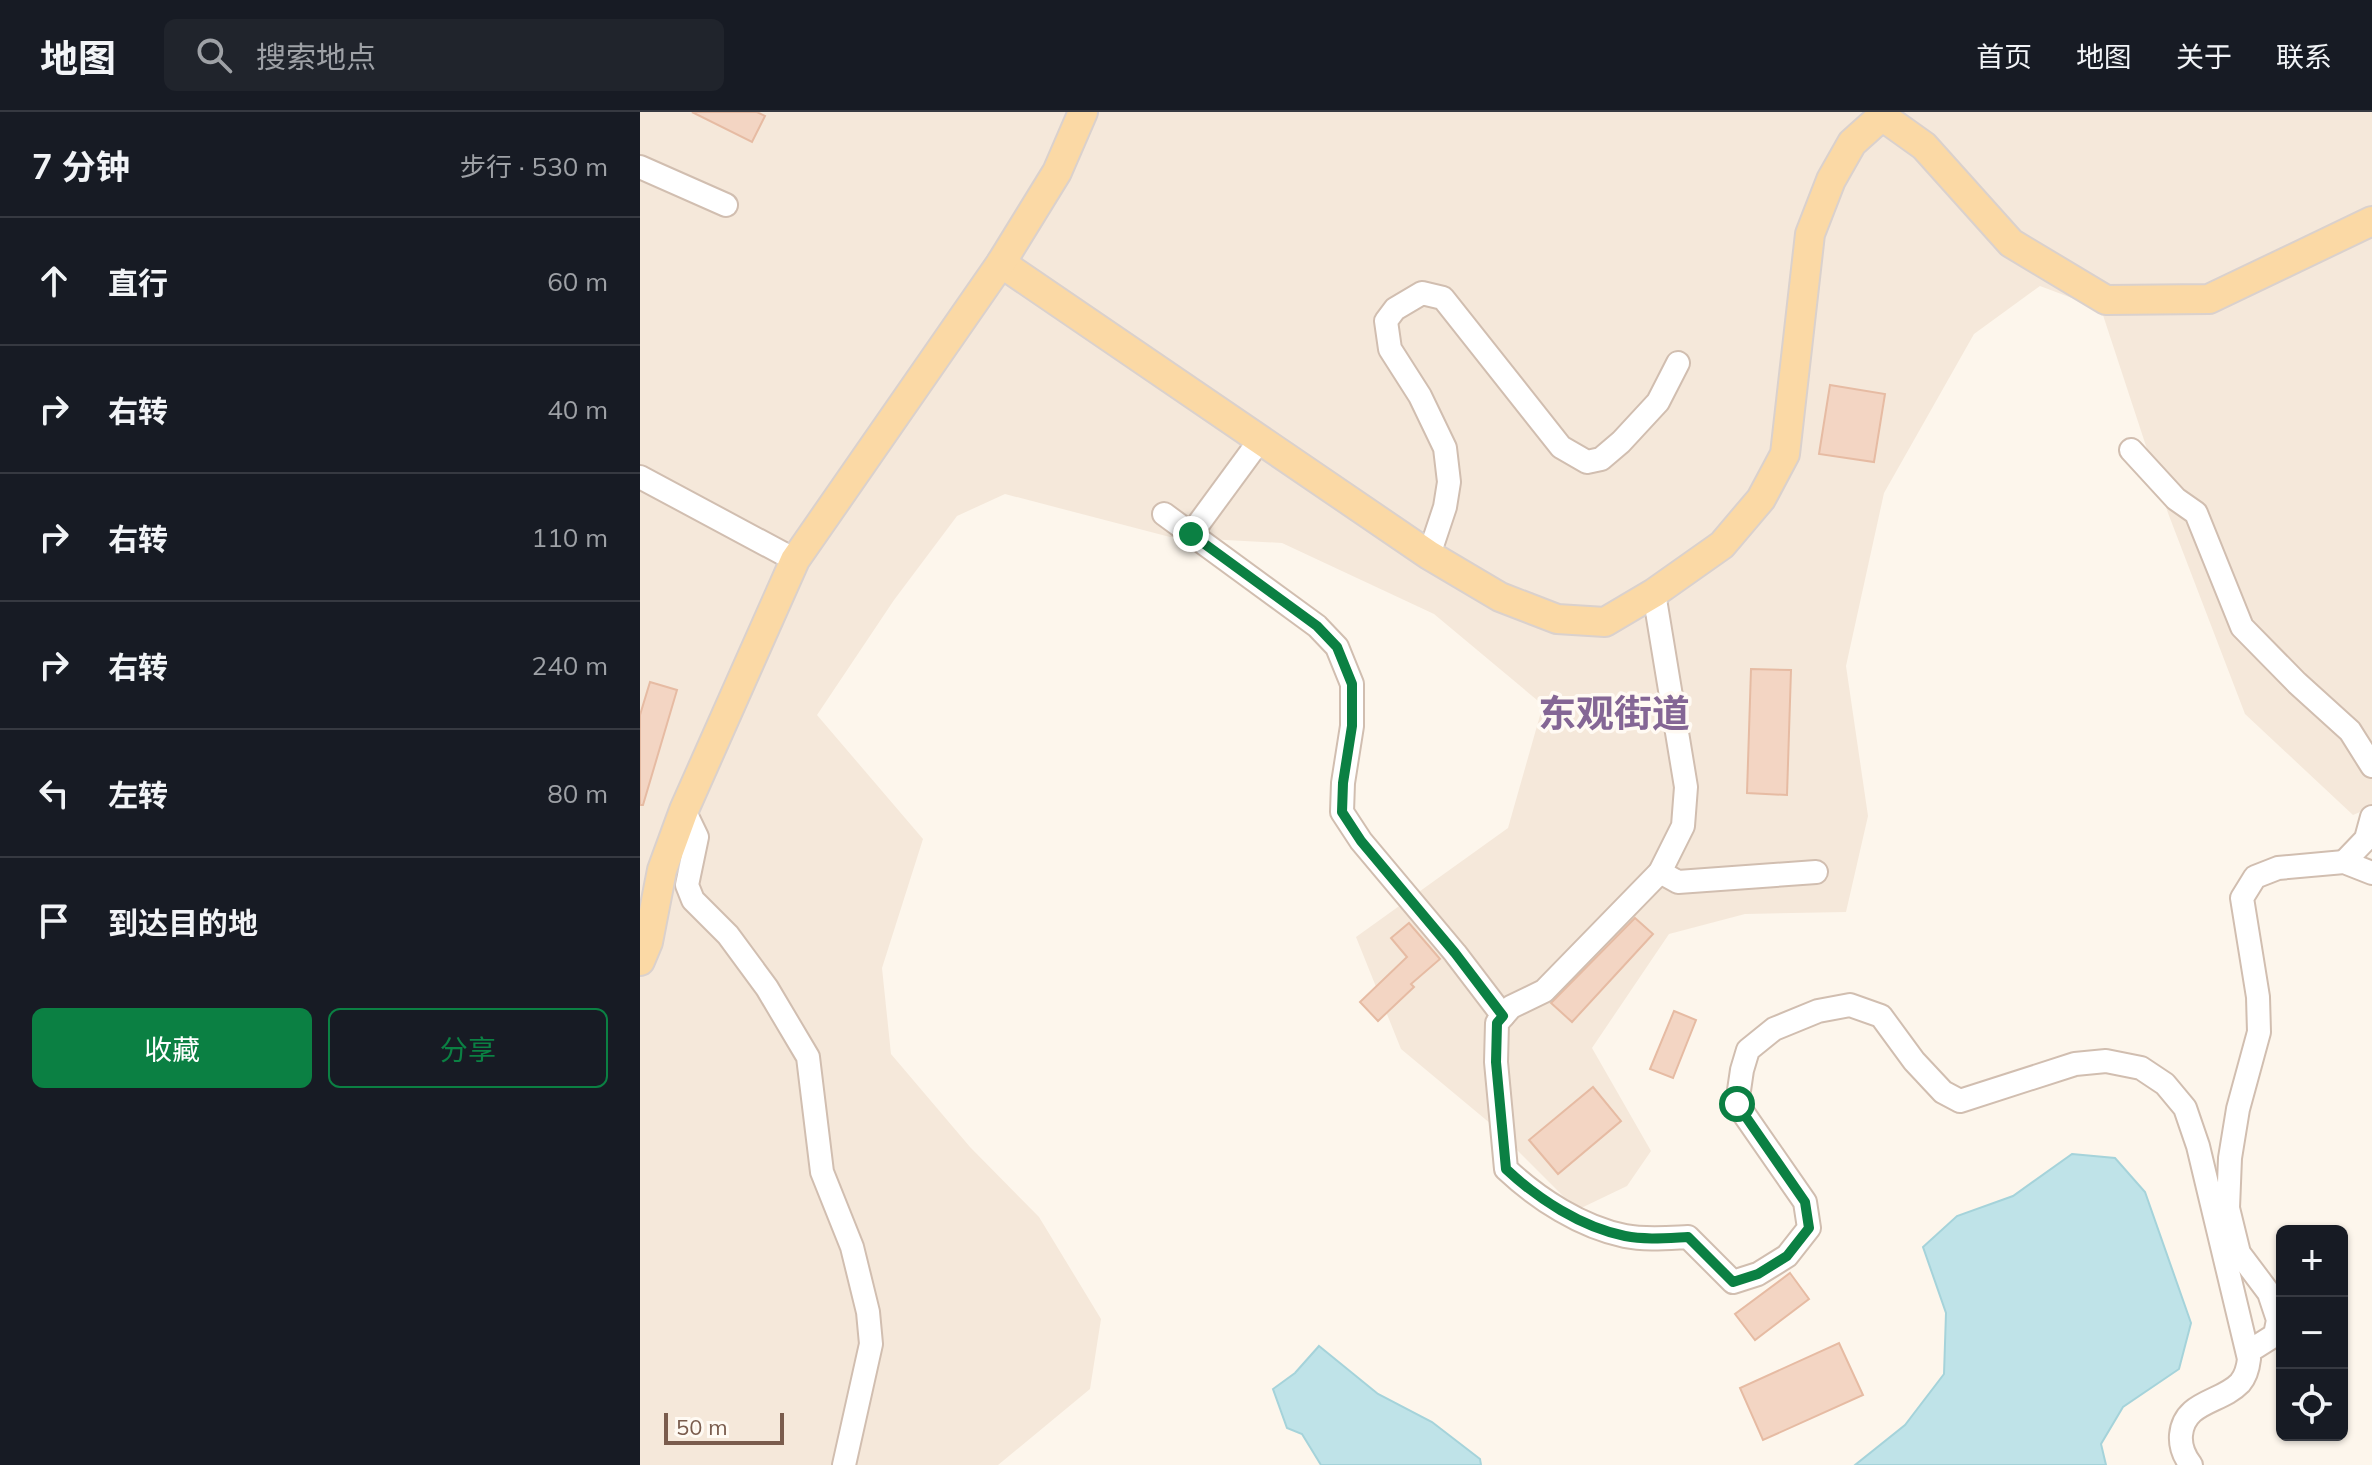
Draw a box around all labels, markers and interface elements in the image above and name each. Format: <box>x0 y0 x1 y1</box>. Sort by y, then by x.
search box <box>164 19 724 91</box>
icon: search <box>192 33 236 77</box>
text: 地图 <box>40 34 116 82</box>
text: 搜索地点 <box>256 38 376 76</box>
text: 首页 <box>1976 39 2032 74</box>
text: 地图 <box>2076 39 2132 74</box>
text: 关于 <box>2176 39 2232 74</box>
text: 联系 <box>2276 39 2332 74</box>
text: 7 分钟 <box>32 145 130 188</box>
text: 步行 · 530 m <box>460 150 608 183</box>
icon: ahead <box>32 259 76 303</box>
text: 直行 <box>108 264 168 302</box>
text: 60 m <box>547 265 608 298</box>
icon: right <box>32 387 76 431</box>
text: 右转 <box>108 392 168 430</box>
text: 40 m <box>547 393 608 426</box>
icon: right <box>32 515 76 559</box>
route end <box>1173 516 1209 552</box>
text: 右转 <box>108 520 168 558</box>
text: 110 m <box>532 521 608 554</box>
icon: right <box>32 643 76 687</box>
text: 右转 <box>108 648 168 686</box>
text: 240 m <box>532 649 608 682</box>
district label: 东观街道 <box>1538 689 1690 737</box>
icon: left <box>32 771 76 815</box>
text: 左转 <box>108 776 168 814</box>
text: 80 m <box>547 777 608 810</box>
icon: arrive <box>32 899 76 943</box>
text: 到达目的地 <box>108 904 258 942</box>
button: 收藏 <box>32 1008 312 1088</box>
button: 分享 <box>328 1008 608 1088</box>
route start <box>1719 1086 1755 1122</box>
map controls <box>2276 1225 2348 1441</box>
button: + <box>2276 1225 2348 1297</box>
button: − <box>2276 1297 2348 1369</box>
button: locate <box>2276 1369 2348 1441</box>
scale bar <box>664 1409 784 1445</box>
text: 50 m <box>676 1413 727 1441</box>

